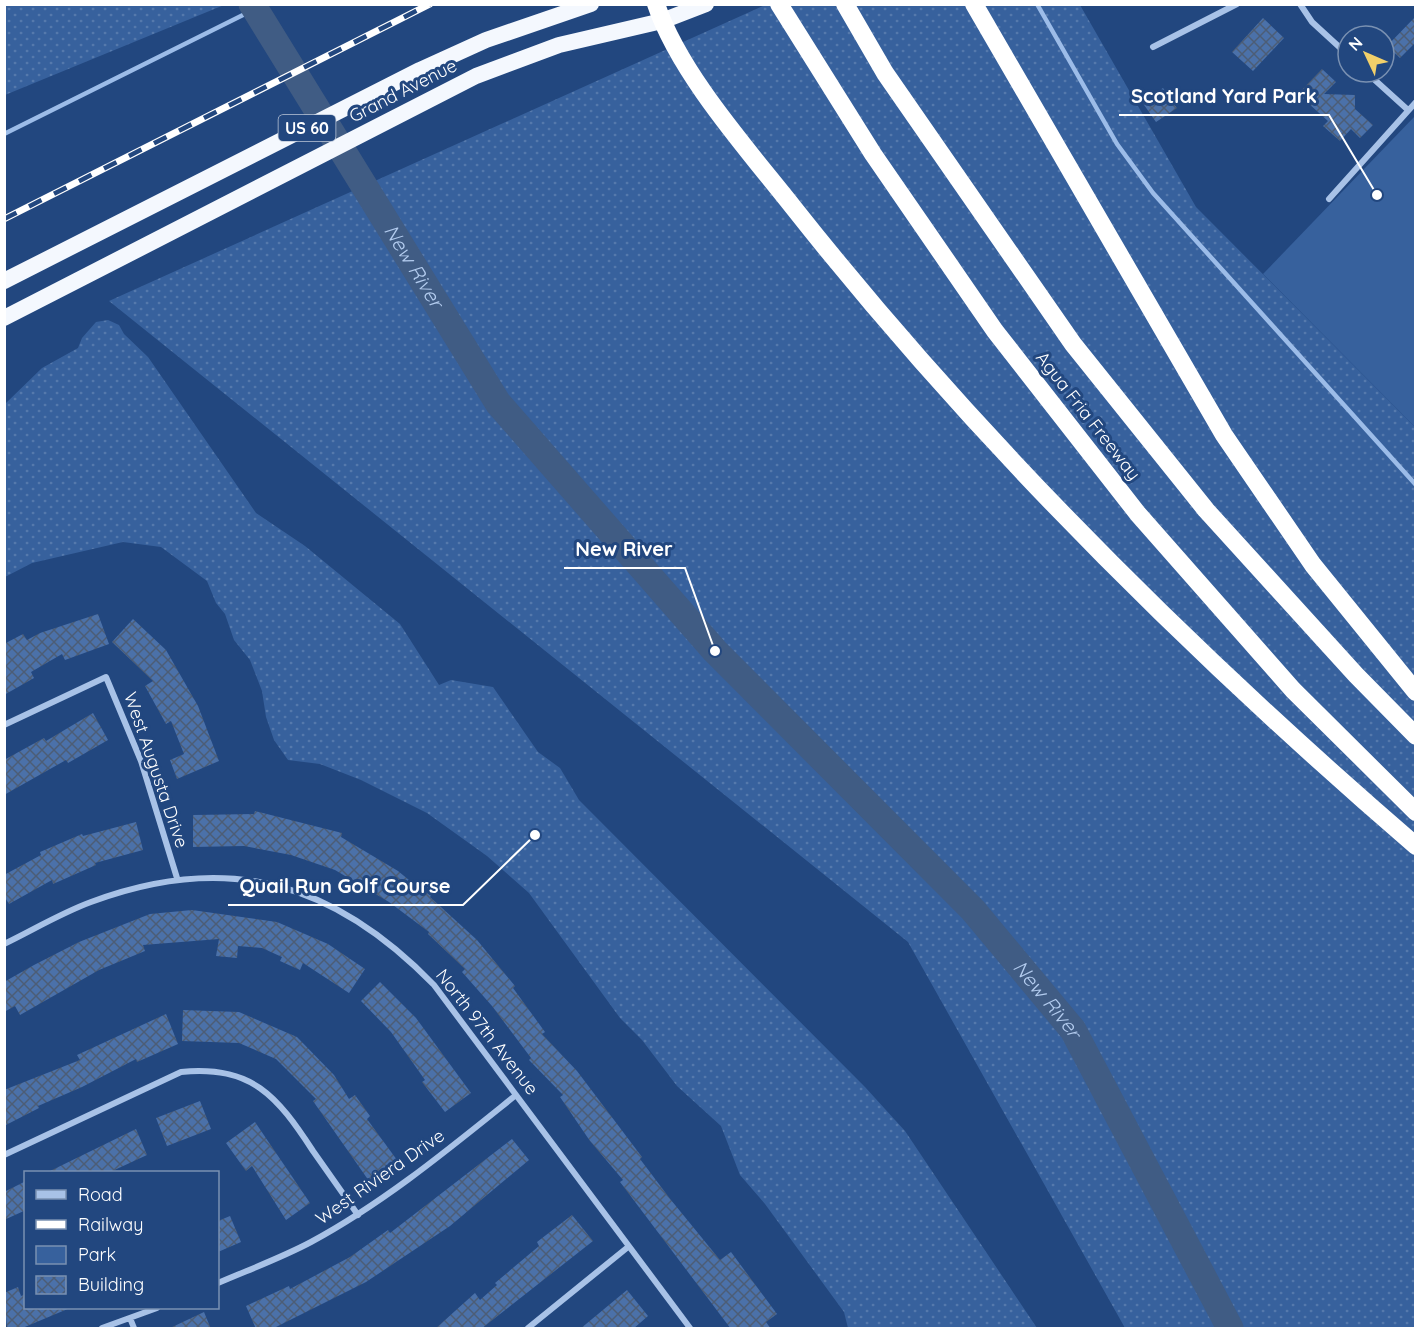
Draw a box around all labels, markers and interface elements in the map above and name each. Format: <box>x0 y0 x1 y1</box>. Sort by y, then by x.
north arrow <box>1336 24 1396 84</box>
text: N <box>1344 32 1366 55</box>
street label: Grand Avenue <box>345 54 461 128</box>
callout: Scotland Yard Park <box>1119 77 1329 115</box>
text: Scotland Yard Park <box>1131 83 1317 108</box>
road number: US 60 <box>278 115 336 141</box>
water label: New River <box>379 220 450 314</box>
street label: Agua Fria Freeway <box>1031 347 1146 485</box>
callout: New River <box>564 530 685 568</box>
text: New River <box>575 536 673 561</box>
street label: West Augusta Drive <box>119 689 194 851</box>
callout: Quail Run Golf Course <box>228 867 463 905</box>
text: Quail Run Golf Course <box>240 873 450 898</box>
water label: New River <box>1008 955 1089 1044</box>
street label: North 97th Avenue <box>431 964 544 1099</box>
street label: West Riviera Drive <box>311 1124 449 1230</box>
legend <box>24 1171 219 1309</box>
text: Road <box>78 1183 123 1206</box>
text: Railway <box>78 1213 144 1236</box>
text: Park <box>78 1243 116 1266</box>
text: Building <box>78 1273 144 1296</box>

